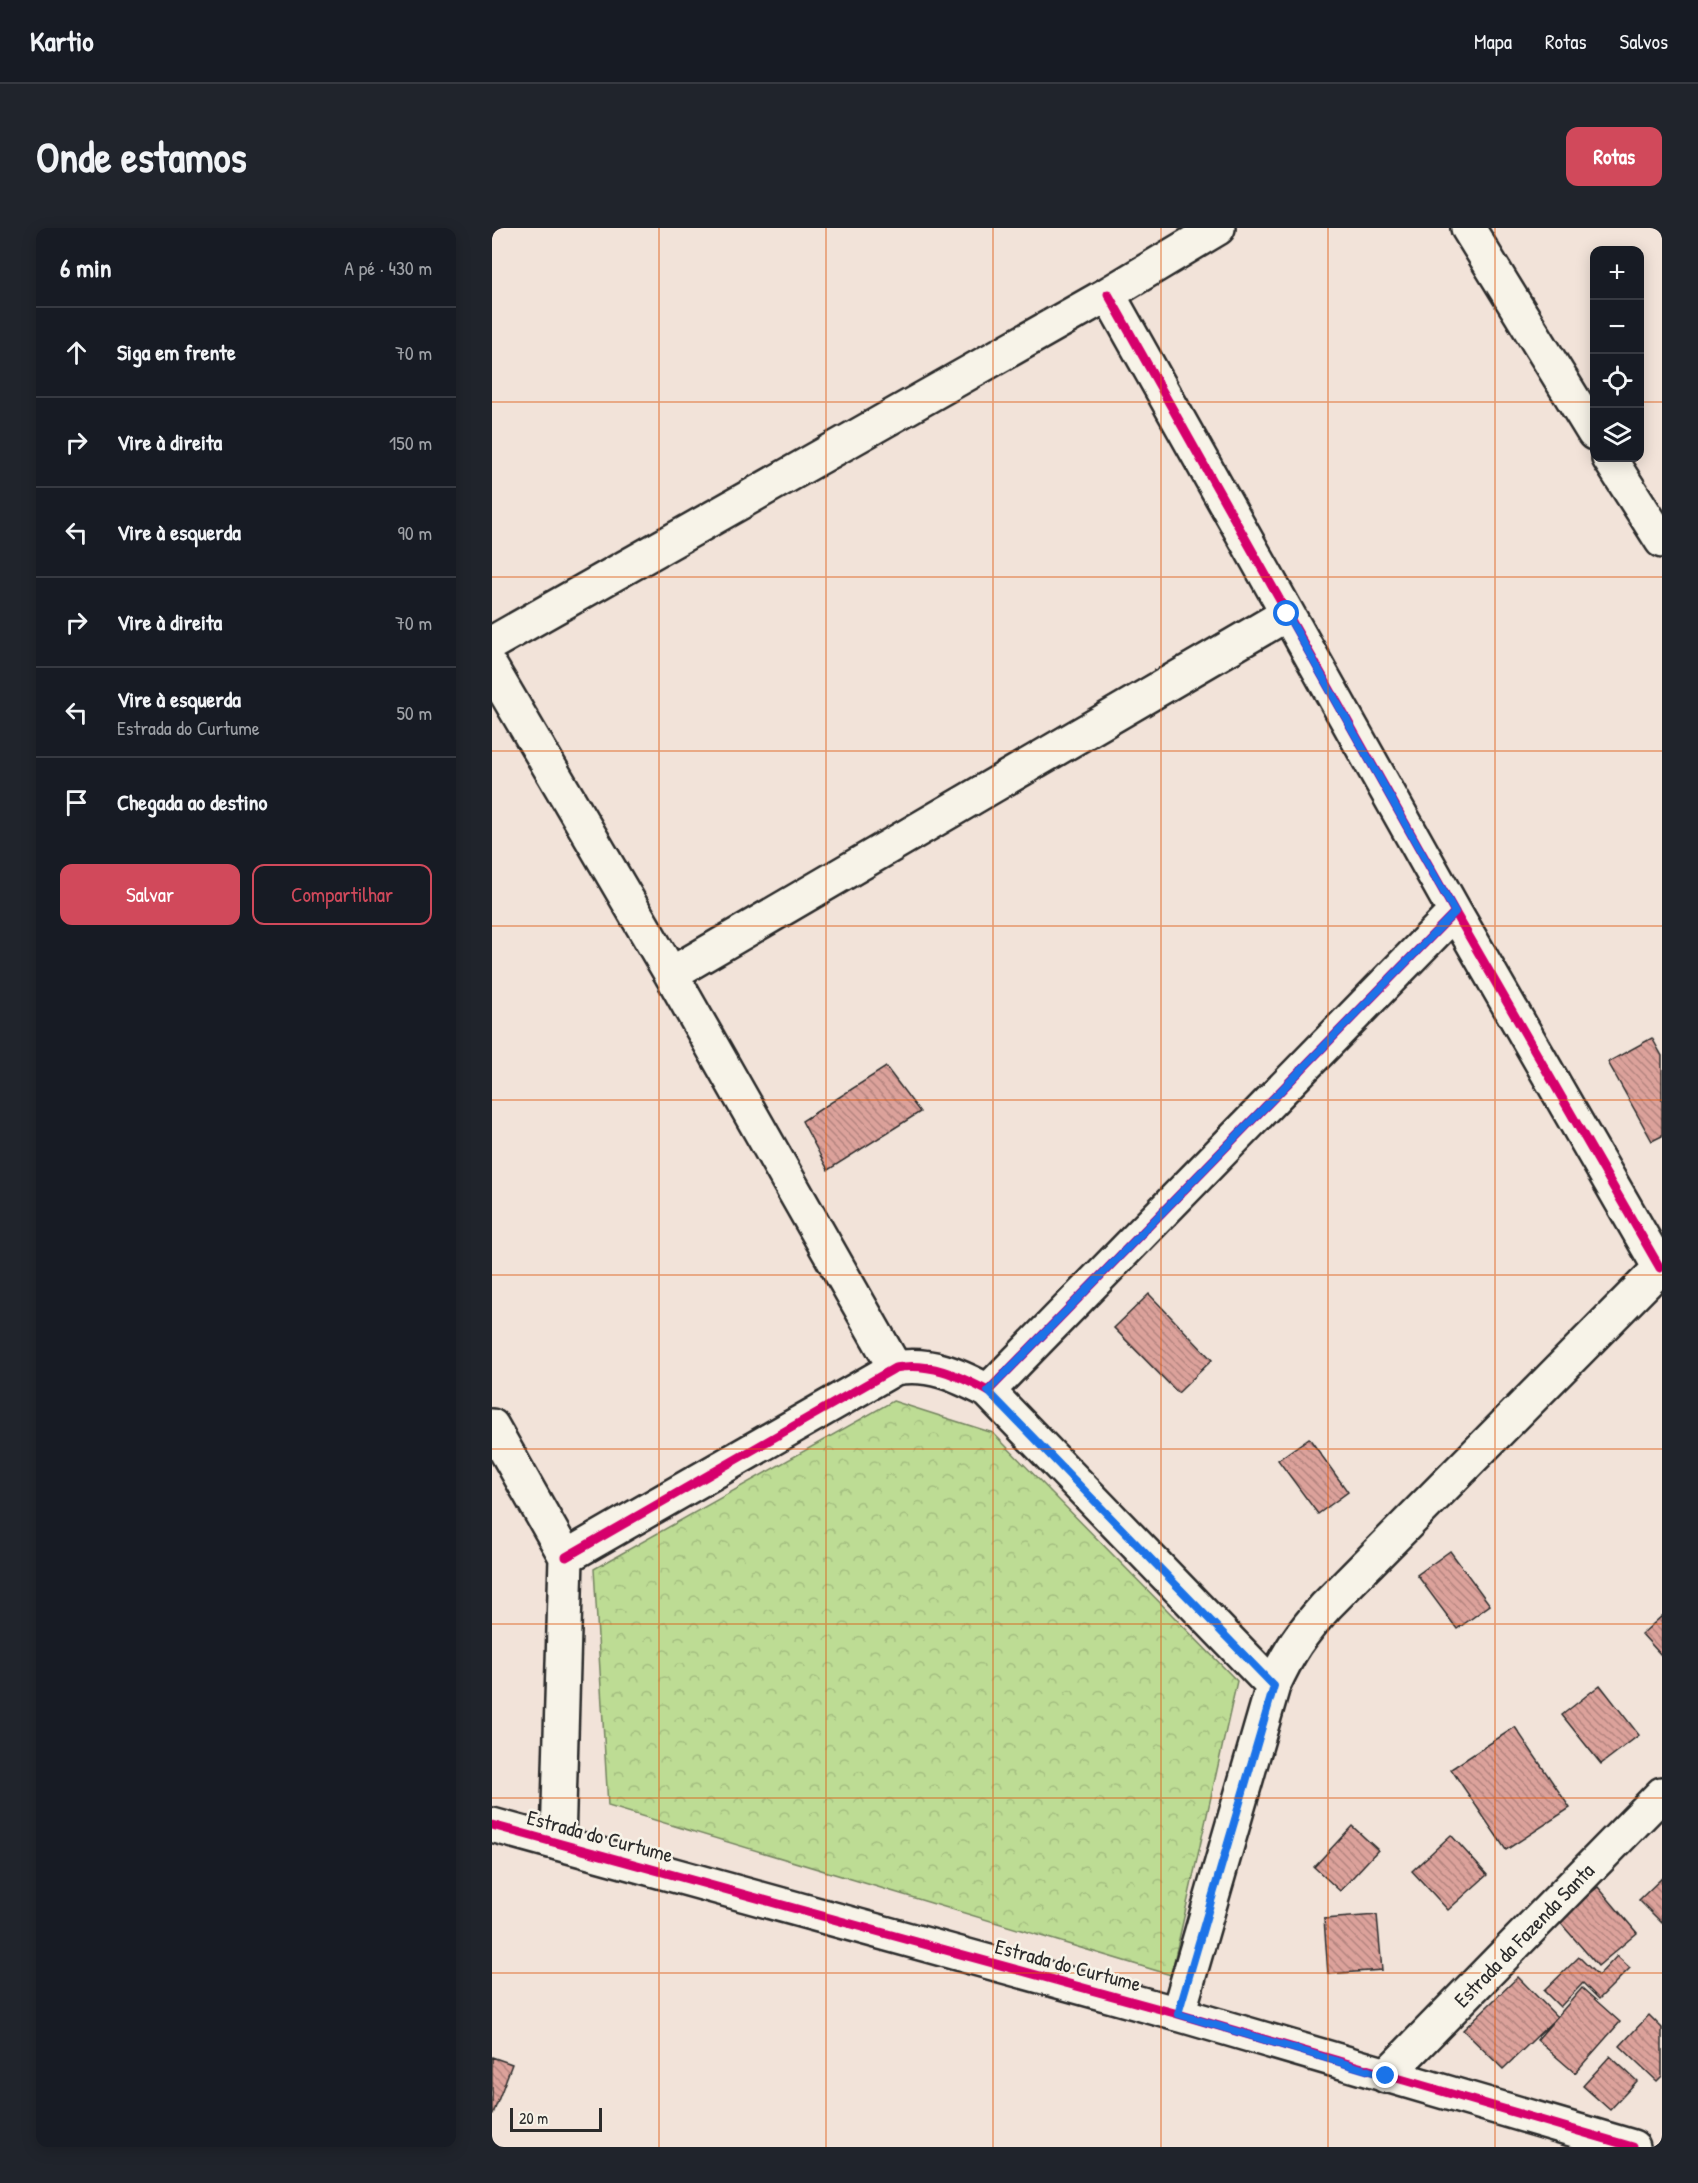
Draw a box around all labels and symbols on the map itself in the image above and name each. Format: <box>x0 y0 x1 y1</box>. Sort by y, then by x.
route start <box>1273 600 1299 626</box>
street label: Estrada do Curtume <box>524 1803 676 1869</box>
street label: Estrada da Fazenda Santa <box>1447 1856 1601 2014</box>
street label: Estrada do Curtume <box>992 1932 1144 1998</box>
route end <box>1372 2062 1398 2088</box>
scale bar <box>510 2105 602 2132</box>

